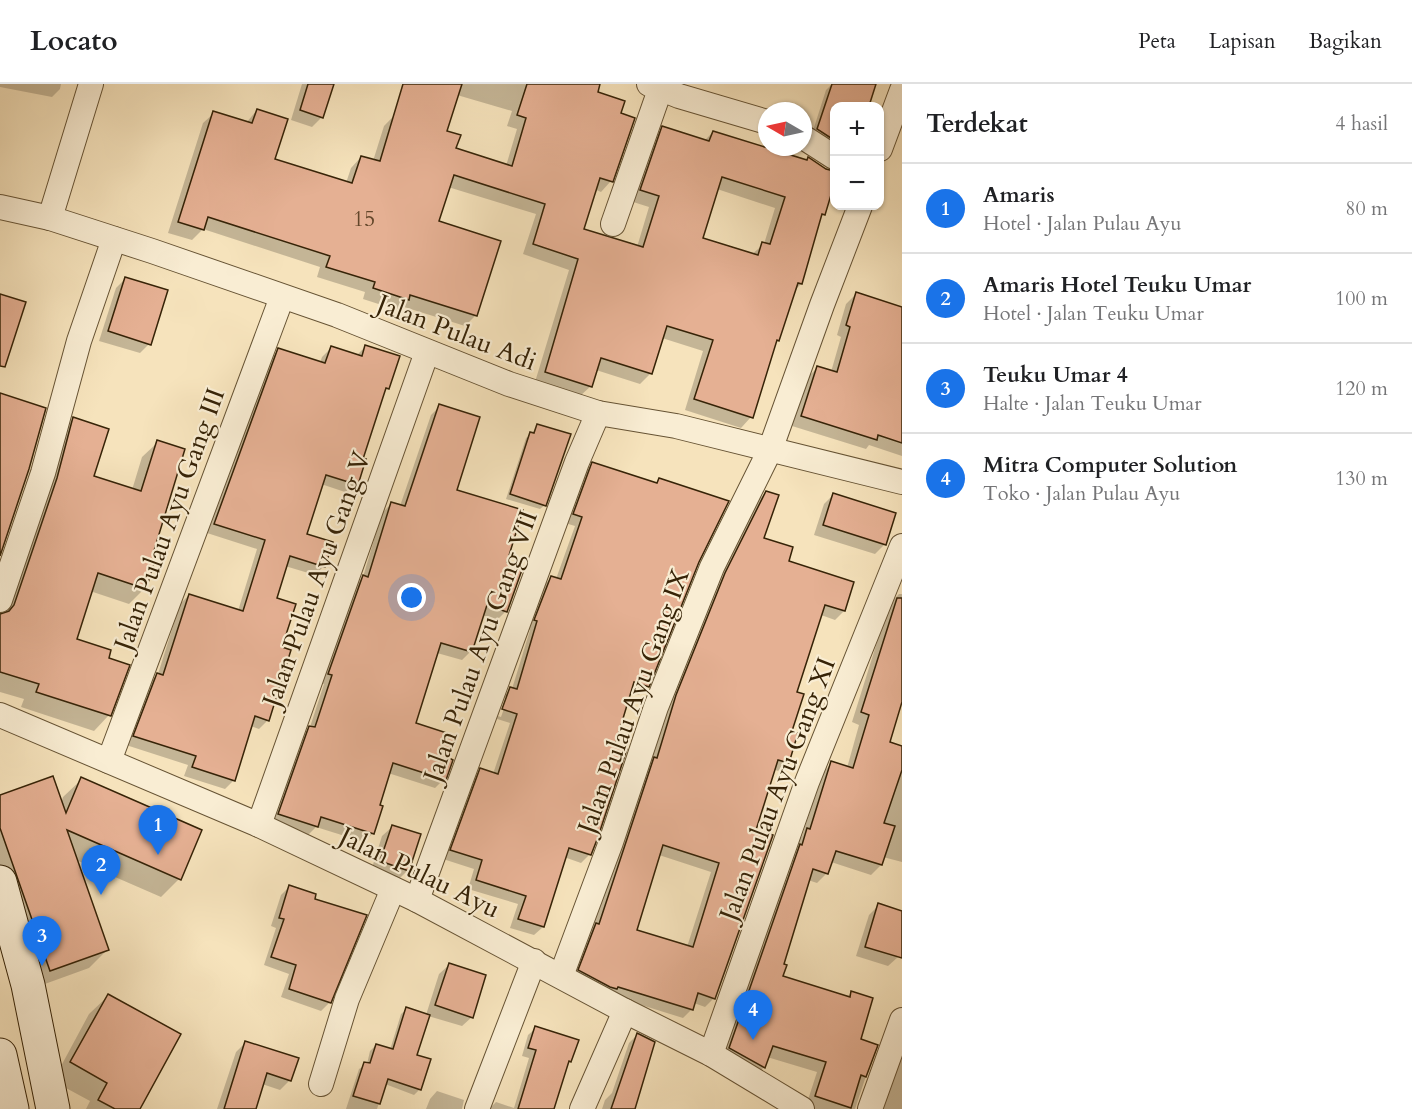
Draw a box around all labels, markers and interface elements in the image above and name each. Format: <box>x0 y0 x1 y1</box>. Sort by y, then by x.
text: Locato <box>30 22 118 60</box>
text: Peta <box>1138 27 1176 56</box>
text: Lapisan <box>1209 27 1276 56</box>
text: Bagikan <box>1309 27 1382 56</box>
north arrow <box>758 102 812 156</box>
map controls <box>830 102 884 210</box>
button: + <box>830 102 884 156</box>
text: Terdekat <box>926 106 1028 141</box>
text: 4 hasil <box>1335 110 1388 137</box>
button: − <box>830 156 884 210</box>
text: Amaris <box>983 180 1055 210</box>
text: 1 <box>940 195 951 222</box>
text: 80 m <box>1345 195 1388 222</box>
house number: 15 <box>353 204 375 234</box>
text: Hotel · Jalan Pulau Ayu <box>983 210 1181 237</box>
text: Amaris Hotel Teuku Umar <box>983 270 1251 300</box>
street label: Jalan Pulau Adi <box>368 285 542 379</box>
text: 2 <box>940 285 951 312</box>
text: 100 m <box>1335 285 1388 312</box>
text: Hotel · Jalan Teuku Umar <box>983 300 1204 327</box>
text: Teuku Umar 4 <box>983 360 1128 390</box>
text: 3 <box>940 375 951 402</box>
text: 120 m <box>1335 375 1388 402</box>
street label: Jalan Pulau Ayu Gang III <box>104 383 233 659</box>
text: Halte · Jalan Teuku Umar <box>983 390 1202 417</box>
street label: Jalan Pulau Ayu Gang V <box>253 446 379 715</box>
text: Mitra Computer Solution <box>983 450 1237 480</box>
text: 4 <box>940 465 951 492</box>
text: 130 m <box>1335 465 1388 492</box>
text: Toko · Jalan Pulau Ayu <box>983 480 1180 507</box>
street label: Jalan Pulau Ayu Gang VII <box>414 505 546 791</box>
street label: Jalan Pulau Ayu Gang IX <box>568 563 698 842</box>
your location <box>397 583 426 612</box>
street label: Jalan Pulau Ayu Gang XI <box>710 653 844 930</box>
pin: 1 <box>138 806 178 855</box>
street label: Jalan Pulau Ayu <box>330 817 506 927</box>
pin: 2 <box>82 846 120 895</box>
pin: 3 <box>22 916 62 966</box>
pin: 4 <box>734 990 772 1040</box>

